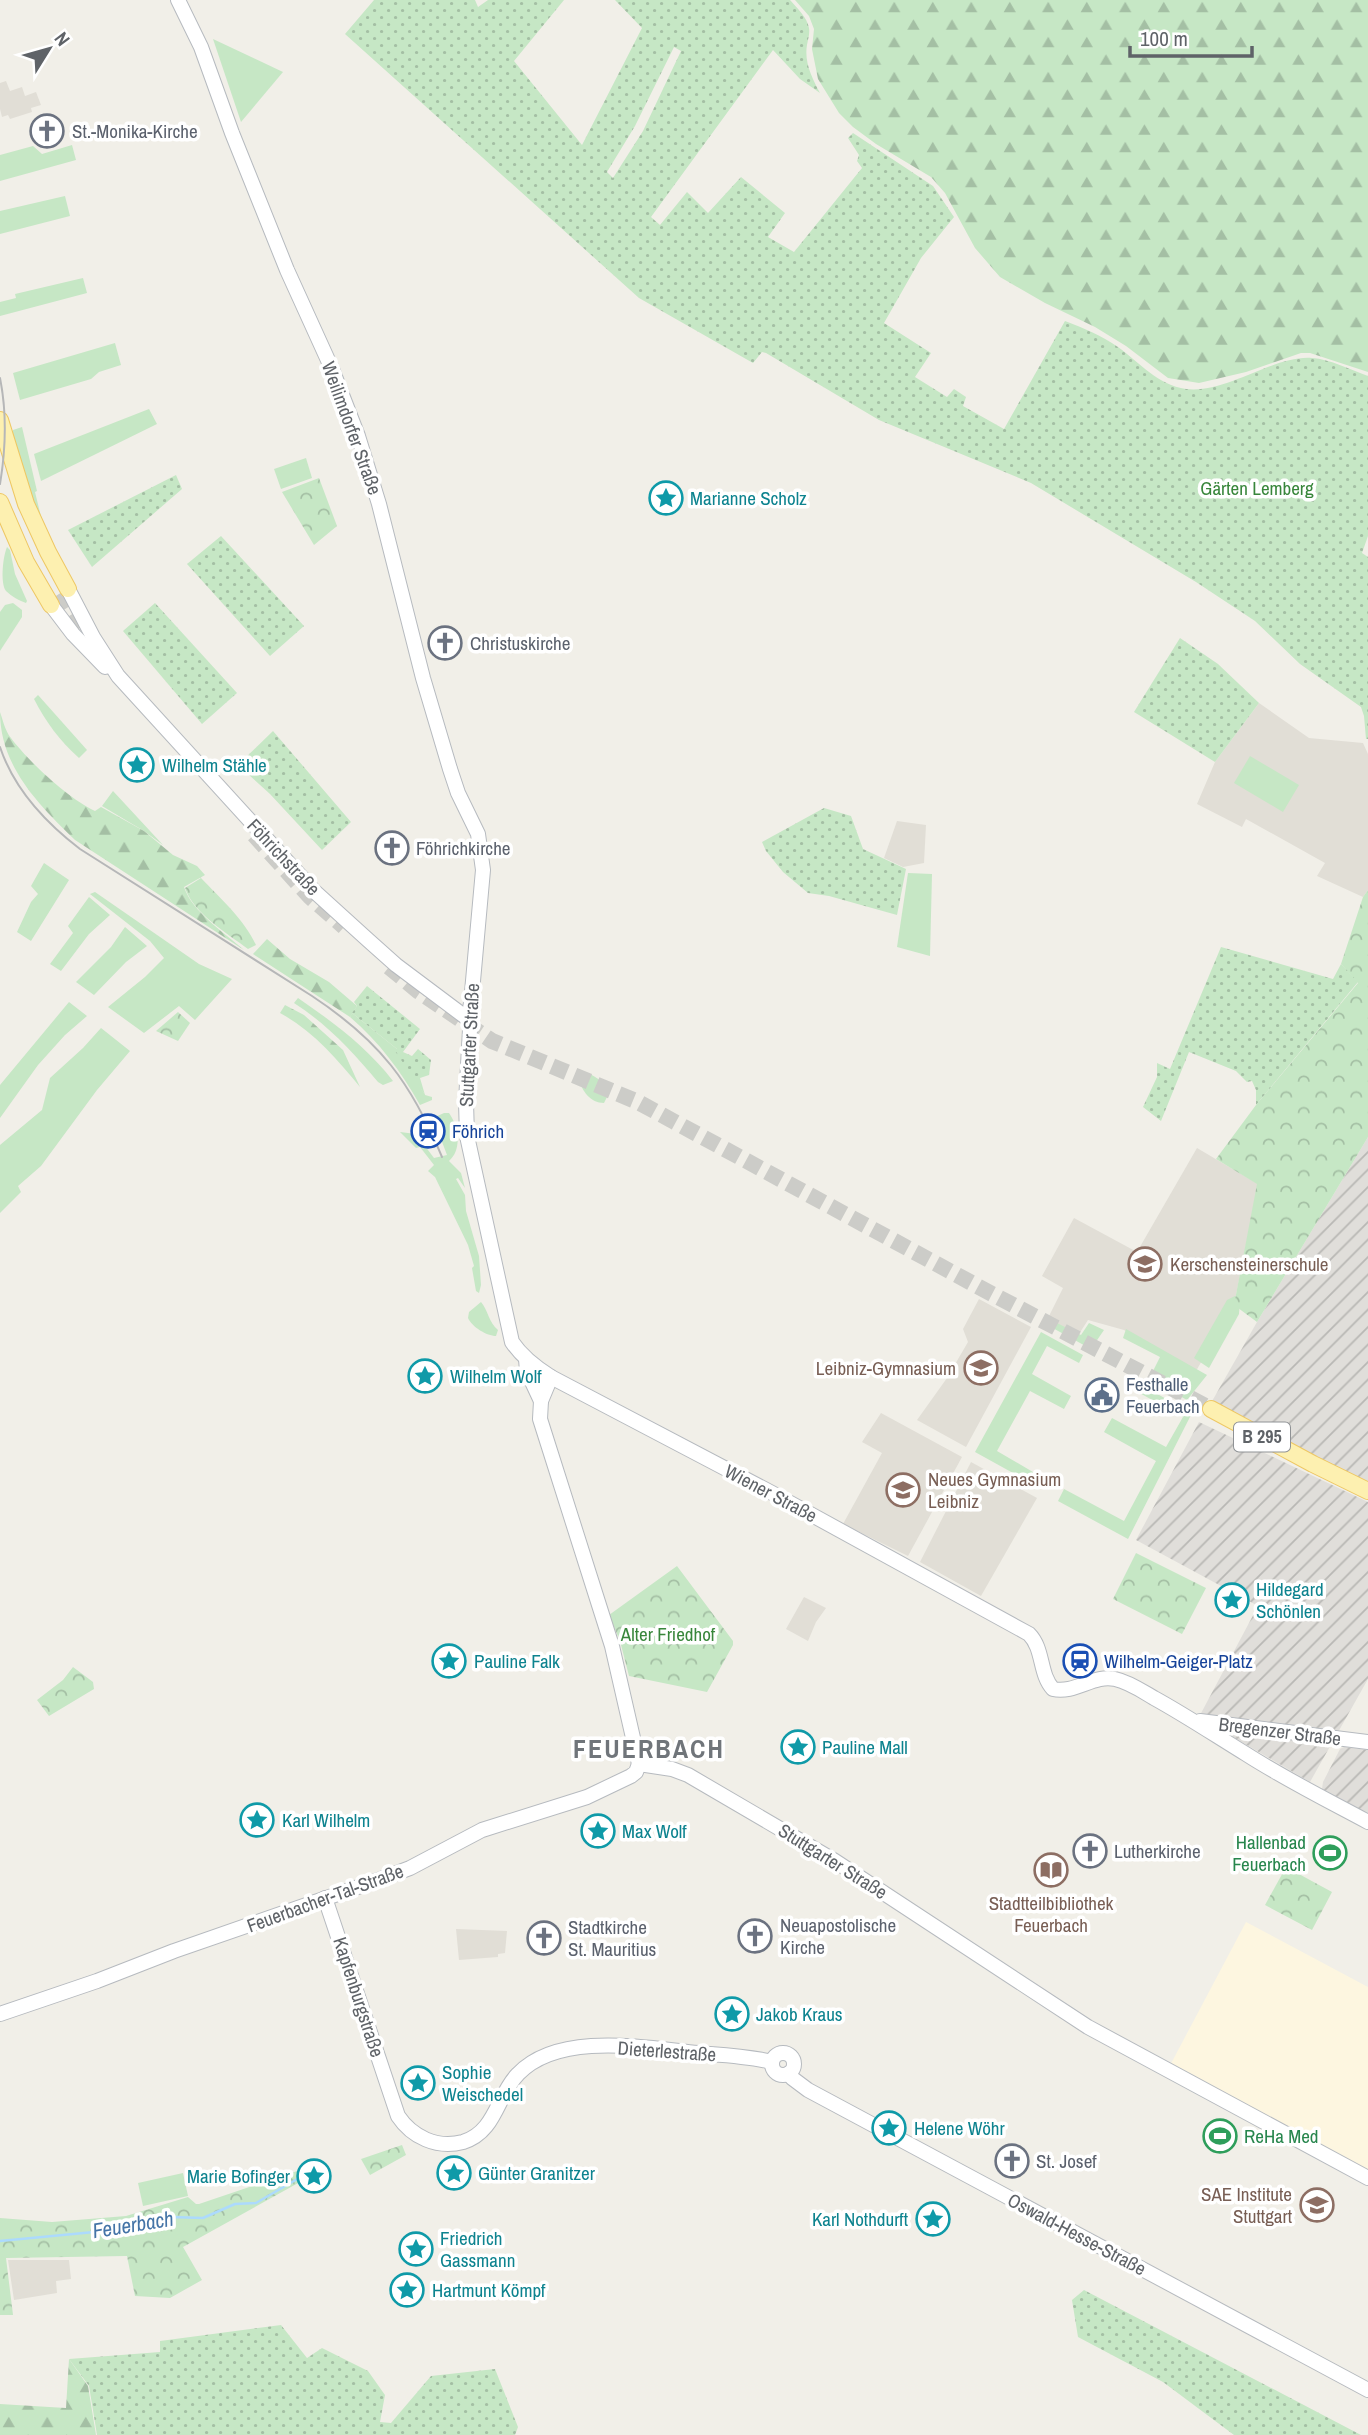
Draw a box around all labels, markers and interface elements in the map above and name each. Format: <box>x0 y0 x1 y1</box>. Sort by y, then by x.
north arrow <box>14 14 84 84</box>
scale bar <box>1130 14 1252 58</box>
text: 100 m <box>1140 24 1188 53</box>
text: N <box>49 26 76 51</box>
church icon: St.-Monika-Kirche <box>28 112 66 150</box>
place label: St.-Monika-Kirche <box>72 118 198 144</box>
street label: Weilimdorfer Straße <box>316 358 388 498</box>
park label: Gärten Lemberg <box>1200 475 1314 501</box>
place icon: Marianne Scholz <box>647 479 685 517</box>
place label: Marianne Scholz <box>690 485 807 511</box>
church icon: Christuskirche <box>426 624 464 662</box>
place label: Christuskirche <box>470 630 570 656</box>
place icon: Wilhelm Stähle <box>118 746 156 784</box>
place label: Wilhelm Stähle <box>162 752 267 778</box>
street label: Föhrichstraße <box>242 813 326 901</box>
church icon: Föhrichkirche <box>373 829 411 867</box>
place label: Föhrichkirche <box>416 835 511 861</box>
street label: Stuttgarter Straße <box>453 982 485 1108</box>
station icon: Föhrich <box>409 1112 447 1150</box>
place label: Föhrich <box>452 1118 504 1144</box>
school or university icon: Kerschensteinerschule <box>1126 1245 1164 1283</box>
place label: Kerschensteinerschule <box>1170 1251 1328 1277</box>
school or university icon: Leibniz-Gymnasium <box>962 1349 1000 1387</box>
place label: Leibniz-Gymnasium <box>816 1355 956 1381</box>
place icon: Wilhelm Wolf <box>406 1357 444 1395</box>
place label: Wilhelm Wolf <box>450 1363 542 1389</box>
place label: Festhalle Feuerbach <box>1126 1371 1200 1419</box>
public building icon: Festhalle Feuerbach <box>1083 1376 1121 1414</box>
road number: B 295 <box>1234 1422 1290 1452</box>
street label: Wiener Straße <box>720 1458 822 1528</box>
place label: Neues Gymnasium Leibniz <box>928 1466 1061 1514</box>
school or university icon: Neues Gymnasium Leibniz <box>884 1471 922 1509</box>
place label: Hildegard Schönlen <box>1256 1576 1324 1624</box>
place icon: Hildegard Schönlen <box>1213 1581 1251 1619</box>
park label: Alter Friedhof <box>620 1621 716 1647</box>
place icon: Pauline Falk <box>430 1642 468 1680</box>
station icon: Wilhelm-Geiger-Platz <box>1061 1642 1099 1680</box>
place label: Pauline Falk <box>474 1648 560 1674</box>
place label: Wilhelm-Geiger-Platz <box>1104 1648 1253 1674</box>
street label: Bregenzer Straße <box>1217 1711 1343 1751</box>
place icon: Pauline Mall <box>779 1728 817 1766</box>
district label: FEUERBACH <box>573 1731 725 1766</box>
place label: Pauline Mall <box>822 1734 908 1760</box>
place icon: Karl Wilhelm <box>238 1801 276 1839</box>
place label: Karl Wilhelm <box>282 1807 370 1833</box>
place icon: Max Wolf <box>579 1812 617 1850</box>
street label: Stuttgarter Straße <box>774 1817 892 1905</box>
place label: Max Wolf <box>622 1818 687 1844</box>
place label: Hallenbad Feuerbach <box>1232 1829 1306 1877</box>
church icon: Lutherkirche <box>1071 1832 1109 1870</box>
sports icon: Hallenbad Feuerbach <box>1311 1834 1349 1872</box>
place label: Lutherkirche <box>1114 1838 1201 1864</box>
library icon: Stadtteilbibliothek Feuerbach <box>1032 1851 1070 1889</box>
street label: Feuerbacher-Tal-Straße <box>243 1858 407 1938</box>
place label: Stadtteilbibliothek Feuerbach <box>989 1890 1114 1938</box>
place label: Neuapostolische Kirche <box>780 1912 896 1960</box>
place label: Stadtkirche St. Mauritius <box>568 1914 657 1962</box>
church icon: Neuapostolische Kirche <box>736 1917 774 1955</box>
church icon: Stadtkirche St. Mauritius <box>525 1919 563 1957</box>
street label: Kapfenburgstraße <box>327 1934 391 2060</box>
place icon: Jakob Kraus <box>713 1995 751 2033</box>
place label: Jakob Kraus <box>756 2001 843 2027</box>
street label: Dieterlestraße <box>617 2035 717 2067</box>
place label: Sophie Weischedel <box>442 2059 523 2107</box>
place icon: Sophie Weischedel <box>399 2064 437 2102</box>
place icon: Helene Wöhr <box>870 2109 908 2147</box>
place label: Helene Wöhr <box>914 2115 1005 2141</box>
sports icon: ReHa Med <box>1201 2117 1239 2155</box>
place label: ReHa Med <box>1244 2123 1318 2149</box>
church icon: St. Josef <box>993 2142 1031 2180</box>
place label: St. Josef <box>1036 2148 1097 2174</box>
place icon: Günter Granitzer <box>435 2154 473 2192</box>
place icon: Marie Bofinger <box>295 2157 333 2195</box>
place label: Günter Granitzer <box>478 2160 596 2186</box>
place label: Marie Bofinger <box>187 2163 291 2189</box>
place label: SAE Institute Stuttgart <box>1201 2181 1293 2229</box>
school or university icon: SAE Institute Stuttgart <box>1298 2186 1336 2224</box>
street label: Oswald-Hesse-Straße <box>1003 2187 1151 2281</box>
place icon: Karl Nothdurft <box>914 2200 952 2238</box>
water label: Feuerbach <box>90 2204 176 2245</box>
place label: Karl Nothdurft <box>812 2206 909 2232</box>
place label: Friedrich Gassmann <box>440 2225 515 2273</box>
place icon: Friedrich Gassmann <box>397 2230 435 2268</box>
place icon: Hartmunt Kömpf <box>388 2271 426 2309</box>
place label: Hartmunt Kömpf <box>432 2277 546 2303</box>

